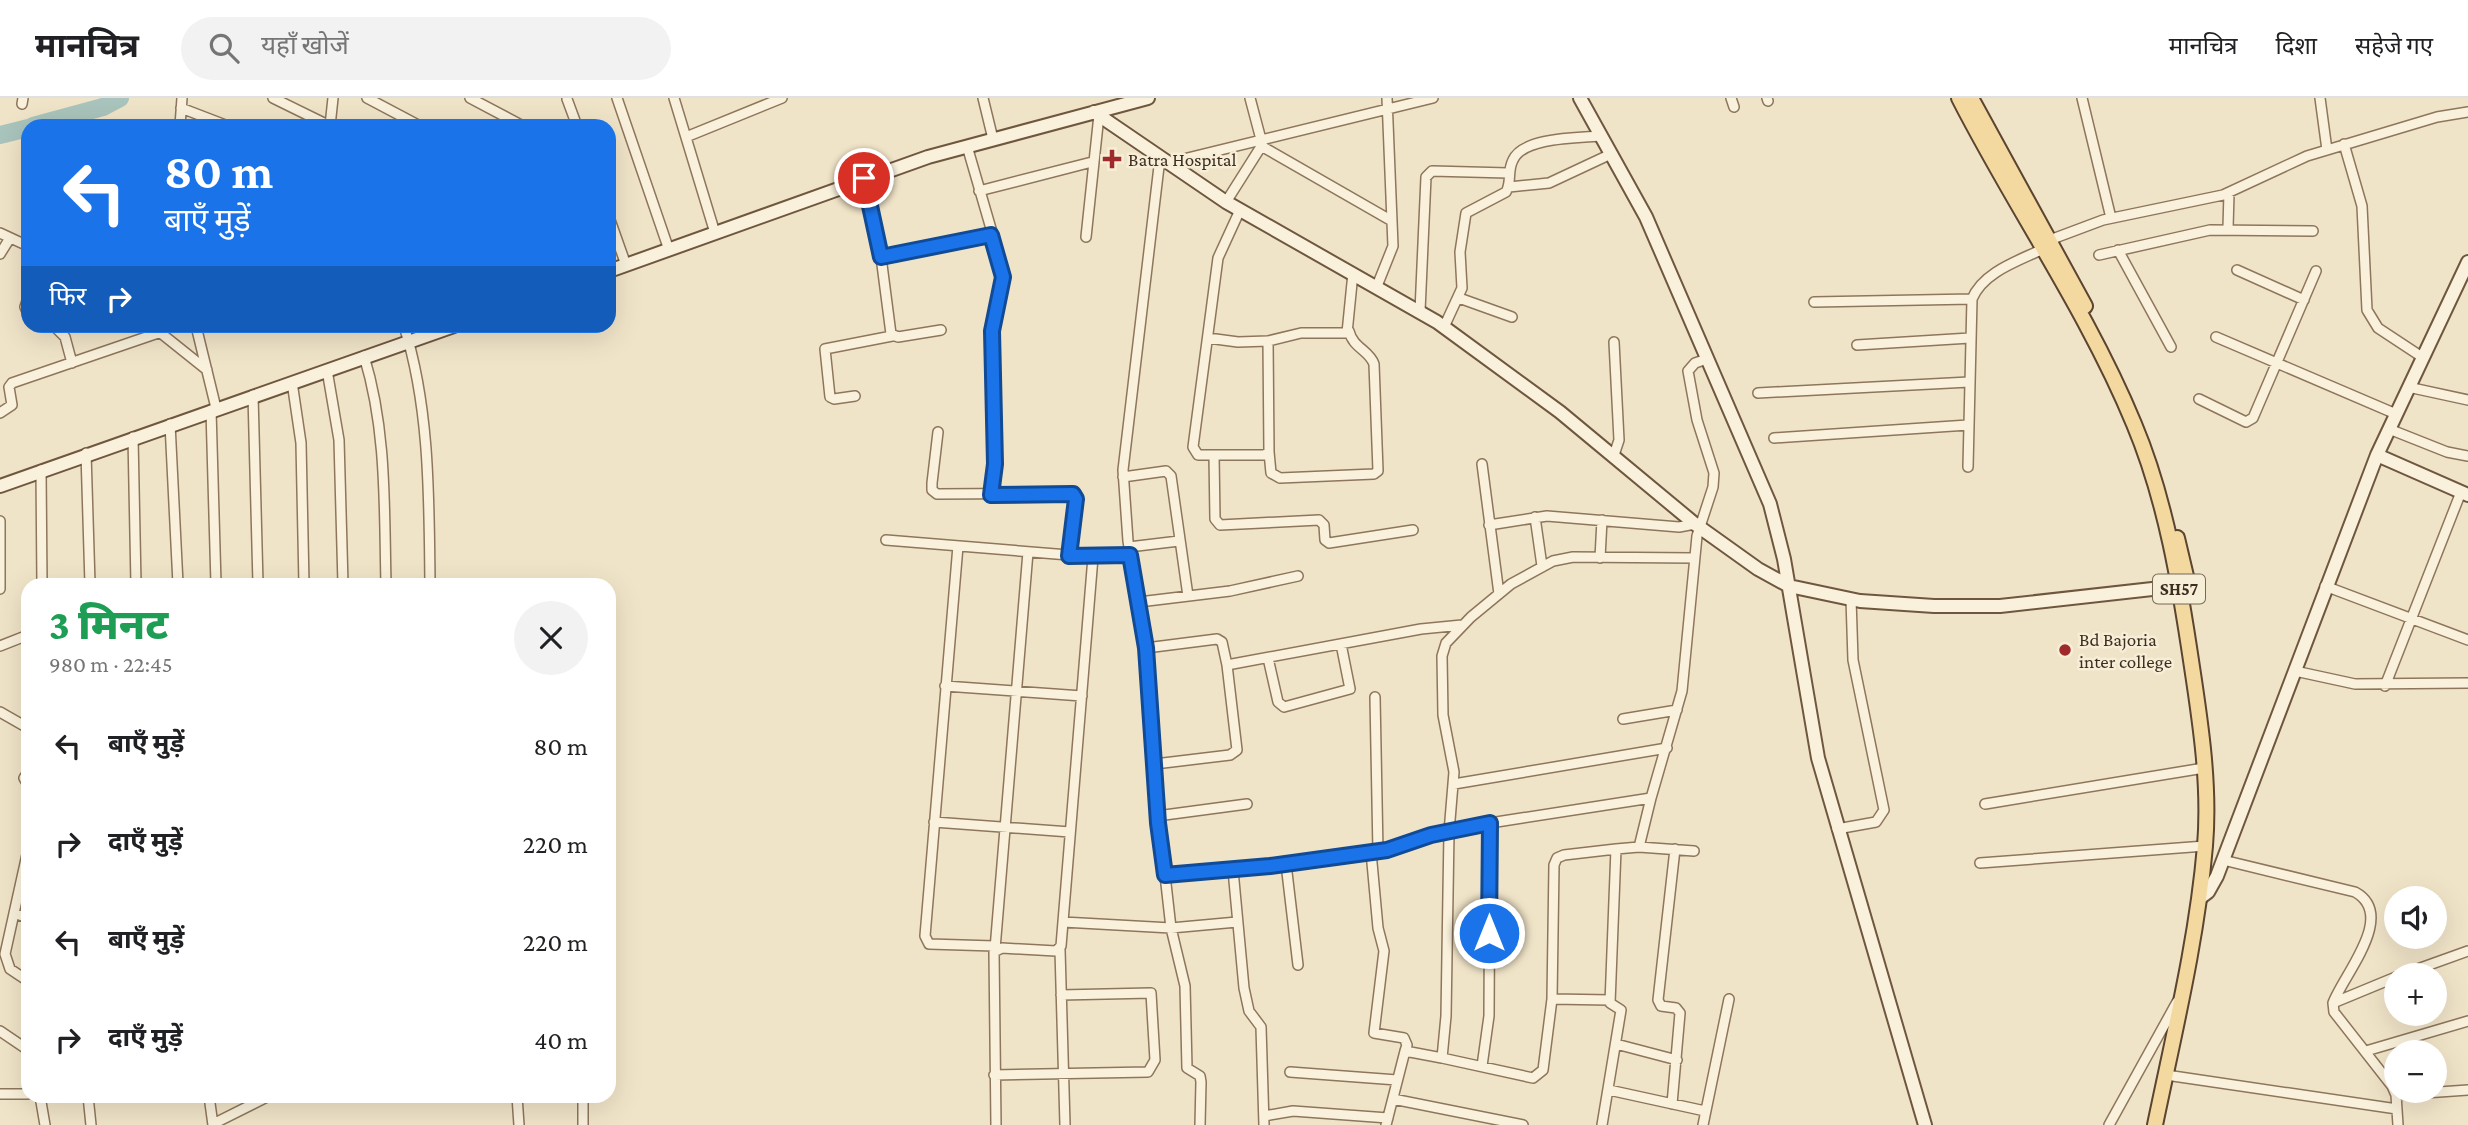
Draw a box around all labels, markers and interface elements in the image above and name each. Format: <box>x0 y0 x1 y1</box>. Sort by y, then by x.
search box <box>181 17 671 80</box>
text: मानचित्र <box>35 27 139 64</box>
icon: search <box>205 29 243 67</box>
text: यहाँ खोजें <box>261 31 349 60</box>
text: मानचित्र <box>2169 32 2237 59</box>
text: दिशा <box>2275 32 2317 59</box>
text: सहेजे गए <box>2355 32 2433 59</box>
text: 80 m <box>164 144 273 199</box>
icon: left <box>49 147 140 238</box>
pin <box>834 148 894 208</box>
marker: Batra Hospital <box>1102 149 1122 169</box>
place label: Batra Hospital <box>1128 149 1237 170</box>
icon: arrive <box>845 159 883 197</box>
text: बाएँ मुड़ें <box>164 202 251 238</box>
icon: right <box>100 280 138 318</box>
text: फिर <box>49 282 86 311</box>
road number: SH57 <box>2153 574 2205 603</box>
text: 3 मिनट <box>49 601 168 648</box>
button: close <box>514 601 588 675</box>
place label: Bd Bajoria inter college <box>2079 629 2172 672</box>
marker: Bd Bajoria inter college <box>2057 642 2073 658</box>
text: 980 m · 22:45 <box>49 651 173 677</box>
icon: left <box>49 727 87 765</box>
text: बाएँ मुड़ें <box>108 729 184 758</box>
text: 80 m <box>534 732 588 761</box>
icon: right <box>49 825 87 863</box>
text: दाएँ मुड़ें <box>108 827 183 856</box>
text: 220 m <box>523 830 588 859</box>
map controls <box>2384 886 2447 1103</box>
button: sound <box>2384 886 2447 949</box>
position arrow <box>1452 896 1526 970</box>
icon: left <box>49 923 87 961</box>
text: बाएँ मुड़ें <box>108 925 184 954</box>
text: 220 m <box>523 928 588 957</box>
button: + <box>2384 963 2447 1026</box>
icon: right <box>49 1021 87 1059</box>
text: दाएँ मुड़ें <box>108 1023 183 1052</box>
text: 40 m <box>534 1026 588 1055</box>
button: − <box>2384 1040 2447 1103</box>

